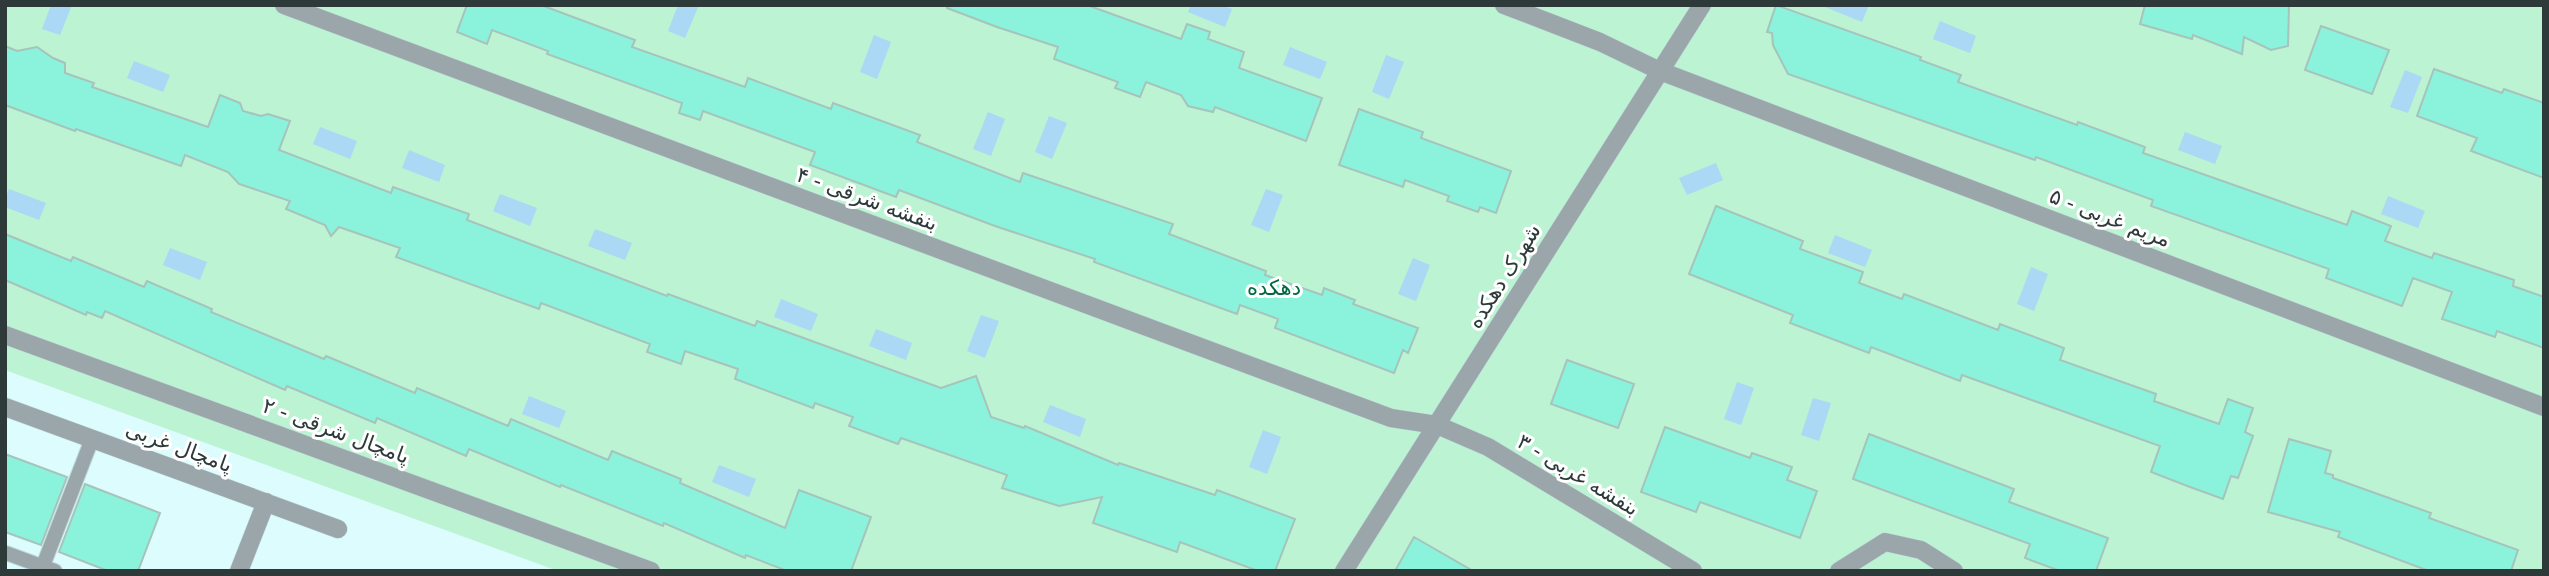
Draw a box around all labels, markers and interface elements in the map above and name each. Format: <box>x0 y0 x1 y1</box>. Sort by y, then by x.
street label: بنفشه شرقی - ۴ <box>793 162 941 236</box>
street label: مریم غربی - ۵ <box>2046 184 2174 253</box>
street label: شهرک دهکده <box>1462 219 1546 333</box>
park label: دهکده <box>1247 276 1301 300</box>
street label: پامچال شرقی - ۲ <box>259 393 413 469</box>
street label: پامچال غربی <box>123 417 236 477</box>
street label: بنفشه غربی - ۳ <box>1513 429 1643 521</box>

